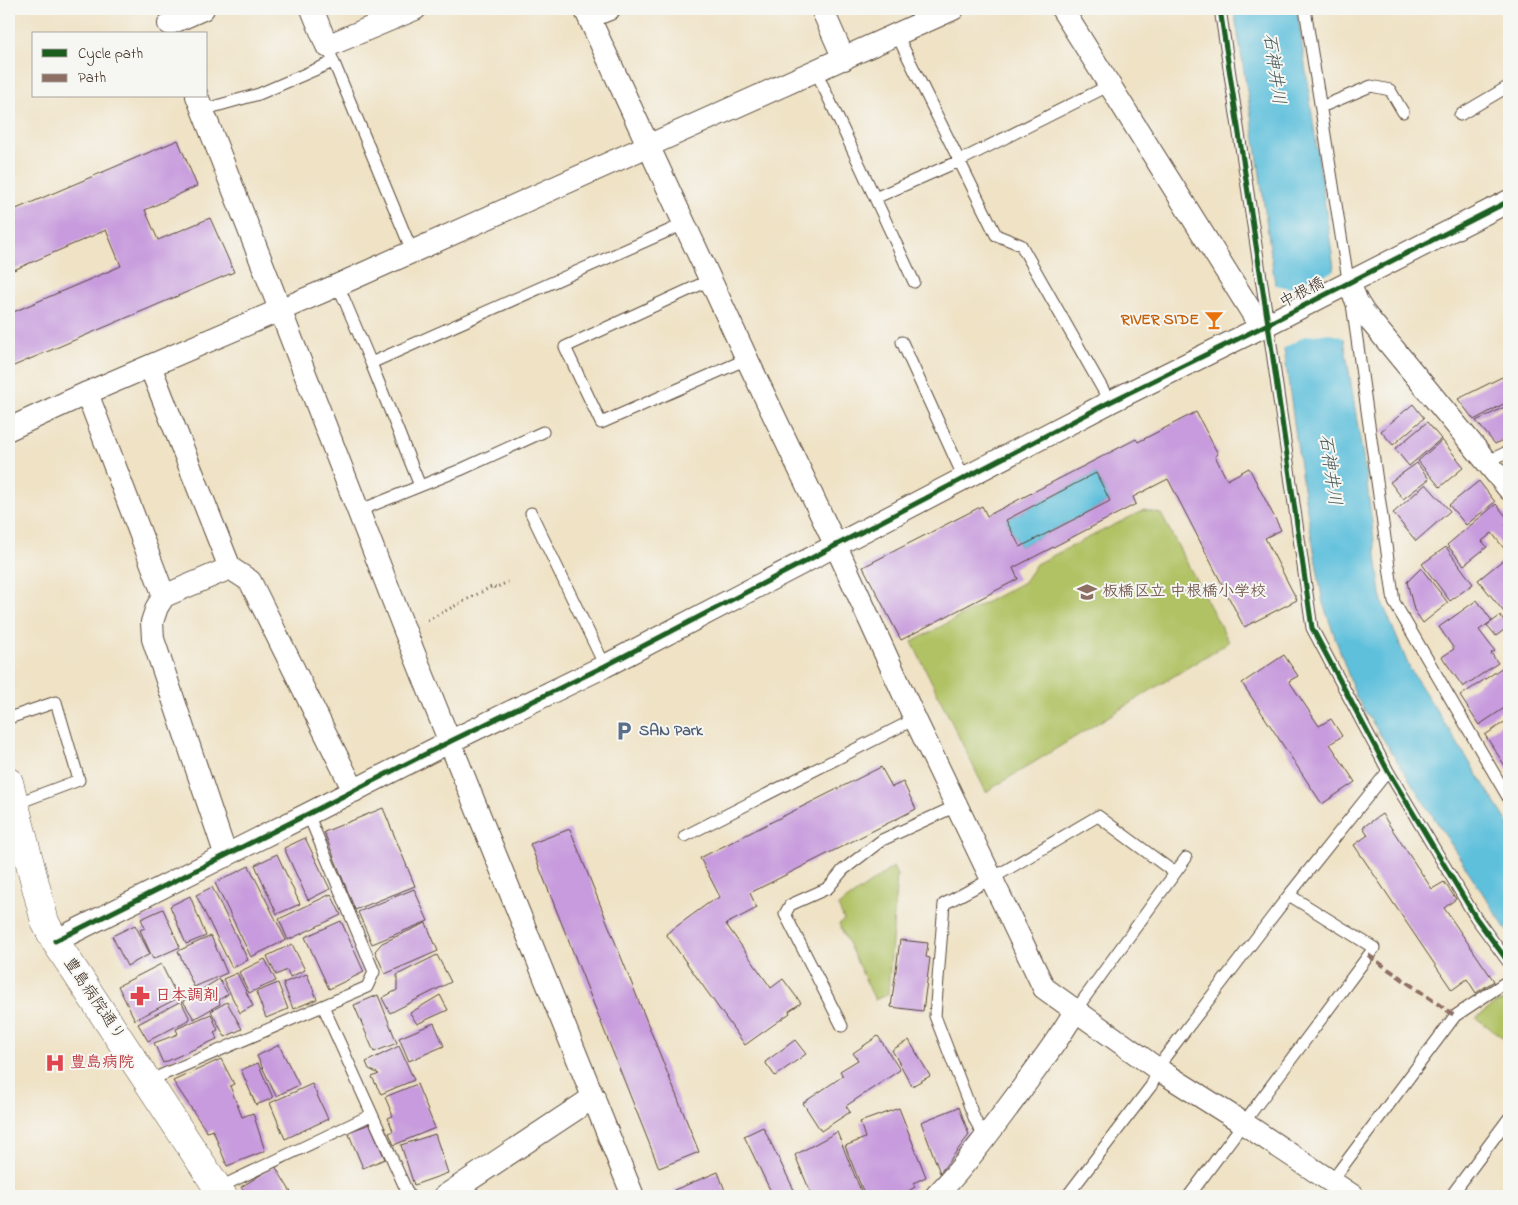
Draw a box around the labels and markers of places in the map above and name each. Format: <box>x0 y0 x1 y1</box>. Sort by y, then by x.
place label: RIVER SIDE <box>1120 308 1199 332</box>
bar icon: RIVER SIDE <box>1203 309 1225 331</box>
place label: 板橋区立 中根橋小学校 <box>1102 580 1266 604</box>
school or university icon: 板橋区立 中根橋小学校 <box>1076 581 1098 603</box>
place label: SAN Park <box>639 719 704 743</box>
parking icon: SAN Park <box>613 720 635 742</box>
place label: 日本調剤 <box>155 984 219 1008</box>
pharmacy icon: 日本調剤 <box>129 985 151 1007</box>
place label: 豊島病院 <box>70 1051 134 1075</box>
hospital icon: 豊島病院 <box>44 1052 66 1074</box>

